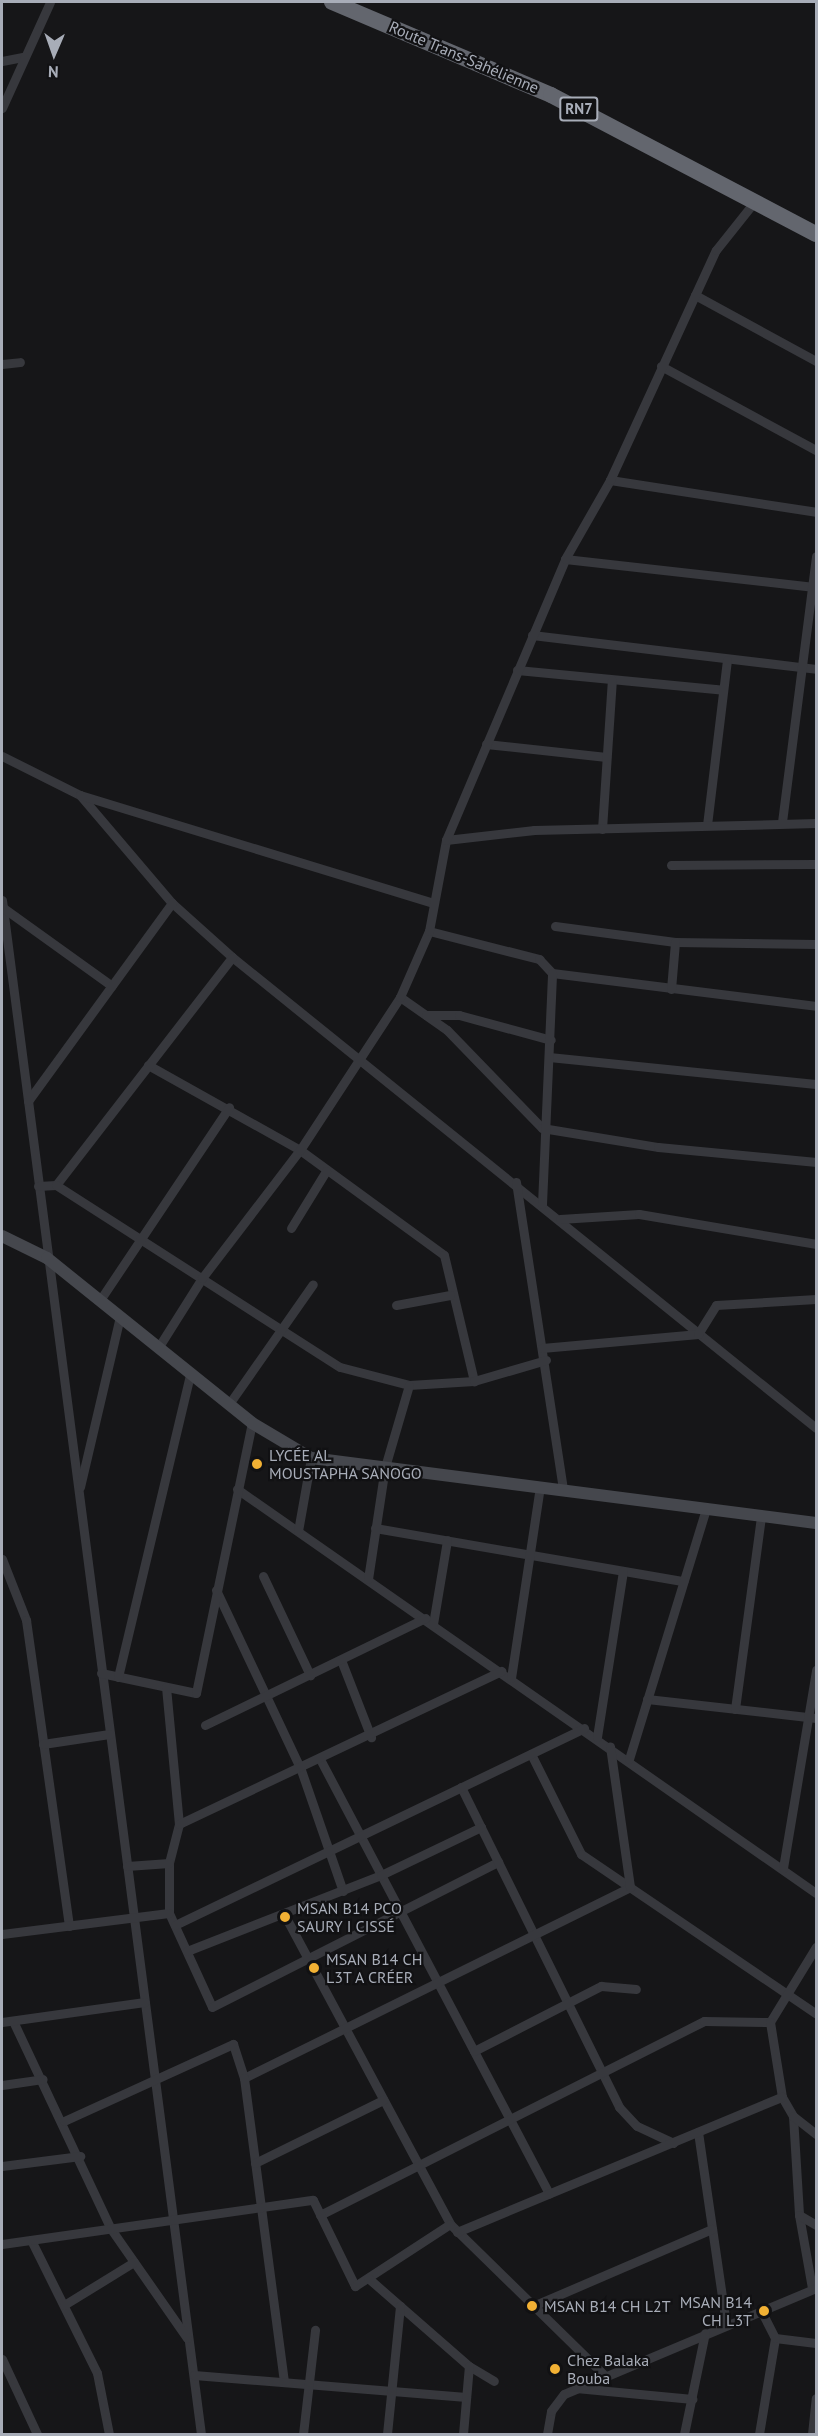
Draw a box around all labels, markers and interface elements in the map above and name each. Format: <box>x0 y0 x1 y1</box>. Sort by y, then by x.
street label: Route Trans-Sahélienne <box>386 17 542 97</box>
north arrow <box>24 24 84 84</box>
text: N <box>48 62 59 82</box>
road number: RN7 <box>558 97 600 121</box>
place label: LYCÉE AL MOUSTAPHA SANOGO <box>269 1445 422 1483</box>
marker: LYCÉE AL MOUSTAPHA SANOGO <box>250 1457 264 1471</box>
place label: MSAN B14 PCO SAURY I CISSÉ <box>297 1898 402 1936</box>
marker: MSAN B14 PCO SAURY I CISSÉ <box>278 1910 292 1924</box>
place label: MSAN B14 CH L3T A CRÉER <box>326 1949 422 1987</box>
marker: MSAN B14 CH L3T A CRÉER <box>307 1961 321 1975</box>
place label: MSAN B14 CH L3T <box>680 2292 752 2330</box>
place label: MSAN B14 CH L2T <box>544 2296 671 2316</box>
marker: MSAN B14 CH L2T <box>525 2299 539 2313</box>
marker: MSAN B14 CH L3T <box>757 2304 771 2318</box>
place label: Chez Balaka Bouba <box>567 2350 650 2388</box>
marker: Chez Balaka Bouba <box>548 2362 562 2376</box>

